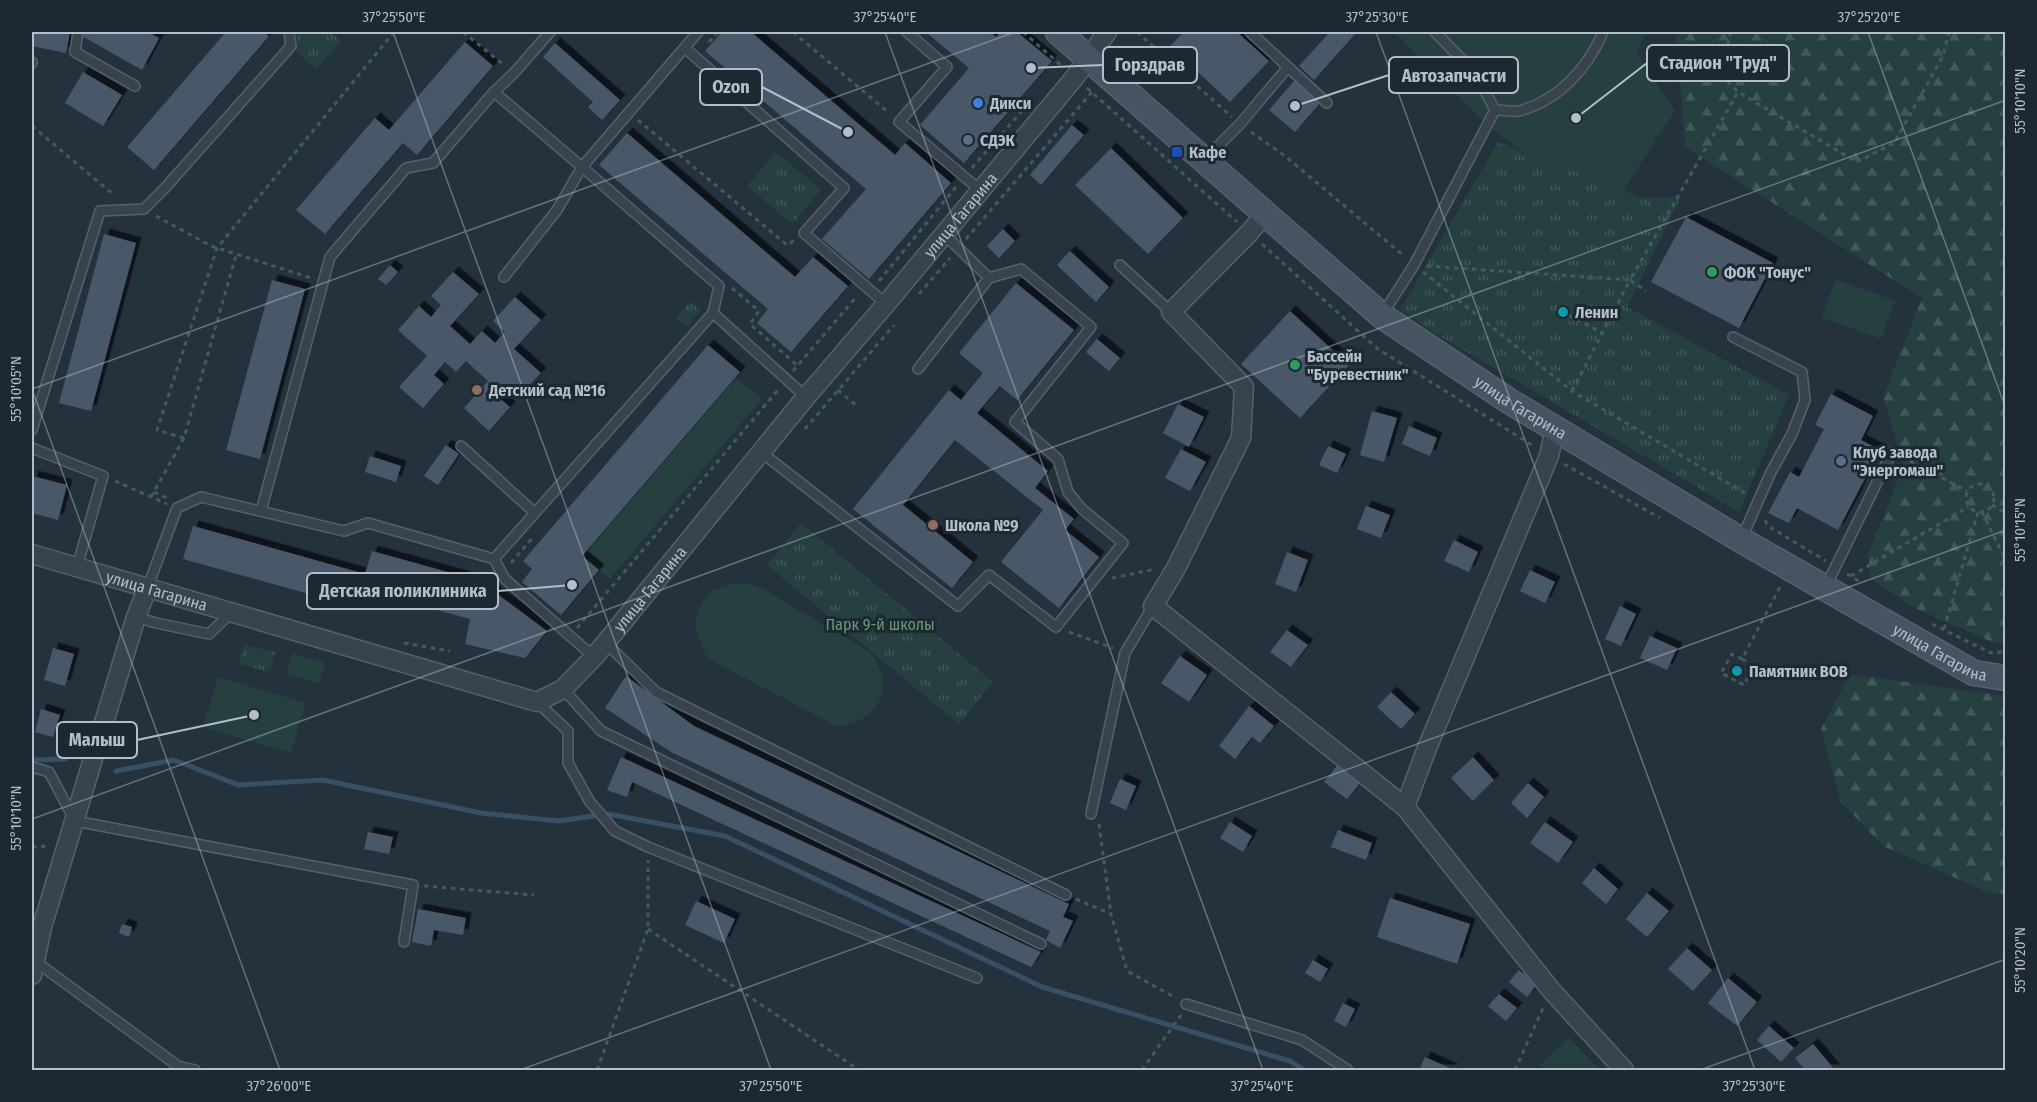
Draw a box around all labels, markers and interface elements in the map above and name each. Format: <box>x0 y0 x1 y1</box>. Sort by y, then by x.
text: 37°25'50"E <box>362 8 426 26</box>
text: 37°25'40"E <box>853 8 917 26</box>
text: 37°25'30"E <box>1345 8 1409 26</box>
text: 37°25'20"E <box>1837 8 1901 26</box>
callout: Стадион "Труд" <box>1647 45 1789 81</box>
callout: Горздрав <box>1103 47 1197 83</box>
text: Стадион "Труд" <box>1659 52 1777 74</box>
text: Горздрав <box>1115 54 1185 76</box>
callout: Автозапчасти <box>1389 57 1518 93</box>
text: Автозапчасти <box>1401 65 1506 87</box>
text: 55°10'10"N <box>2011 68 2029 134</box>
callout: Ozon <box>700 69 762 105</box>
text: Ozon <box>712 76 750 98</box>
place label: Дикси <box>989 94 1031 113</box>
marker: Дикси <box>971 96 985 110</box>
place label: СДЭК <box>980 131 1016 150</box>
marker: СДЭК <box>961 133 975 147</box>
place label: Кафе <box>1189 143 1226 162</box>
marker: Кафе <box>1170 145 1184 159</box>
street label: улица Гагарина <box>920 169 1001 261</box>
place label: ФОК "Тонус" <box>1724 263 1811 282</box>
marker: ФОК "Тонус" <box>1705 265 1719 279</box>
place label: Ленин <box>1575 303 1618 322</box>
marker: Ленин <box>1556 305 1570 319</box>
place label: Бассейн "Буревестник" <box>1307 347 1409 384</box>
text: 55°10'05"N <box>7 356 25 422</box>
marker: Бассейн "Буревестник" <box>1288 358 1302 372</box>
street label: улица Гагарина <box>1471 371 1570 443</box>
place label: Детский сад №16 <box>488 381 606 400</box>
marker: Детский сад №16 <box>470 383 484 397</box>
place label: Клуб завода "Энергомаш" <box>1853 443 1943 480</box>
marker: Клуб завода "Энергомаш" <box>1834 454 1848 468</box>
text: 55°10'15"N <box>2011 498 2029 562</box>
place label: Школа №9 <box>945 516 1019 535</box>
marker: Школа №9 <box>926 518 940 532</box>
street label: улица Гагарина <box>609 542 690 635</box>
street label: улица Гагарина <box>104 567 210 614</box>
callout: Детская поликлиника <box>307 573 498 609</box>
text: Детская поликлиника <box>318 580 487 602</box>
park label: Парк 9-й школы <box>825 615 935 634</box>
street label: улица Гагарина <box>1890 619 1988 684</box>
place label: Памятник ВОВ <box>1749 662 1848 681</box>
marker: Памятник ВОВ <box>1730 664 1744 678</box>
callout: Малыш <box>57 722 137 758</box>
text: Малыш <box>69 729 125 751</box>
text: 55°10'10"N <box>7 785 25 851</box>
text: 55°10'20"N <box>2011 927 2029 993</box>
text: 37°26'00"E <box>247 1077 311 1095</box>
text: 37°25'50"E <box>739 1077 803 1095</box>
text: 37°25'40"E <box>1230 1077 1294 1095</box>
text: 37°25'30"E <box>1722 1077 1786 1095</box>

